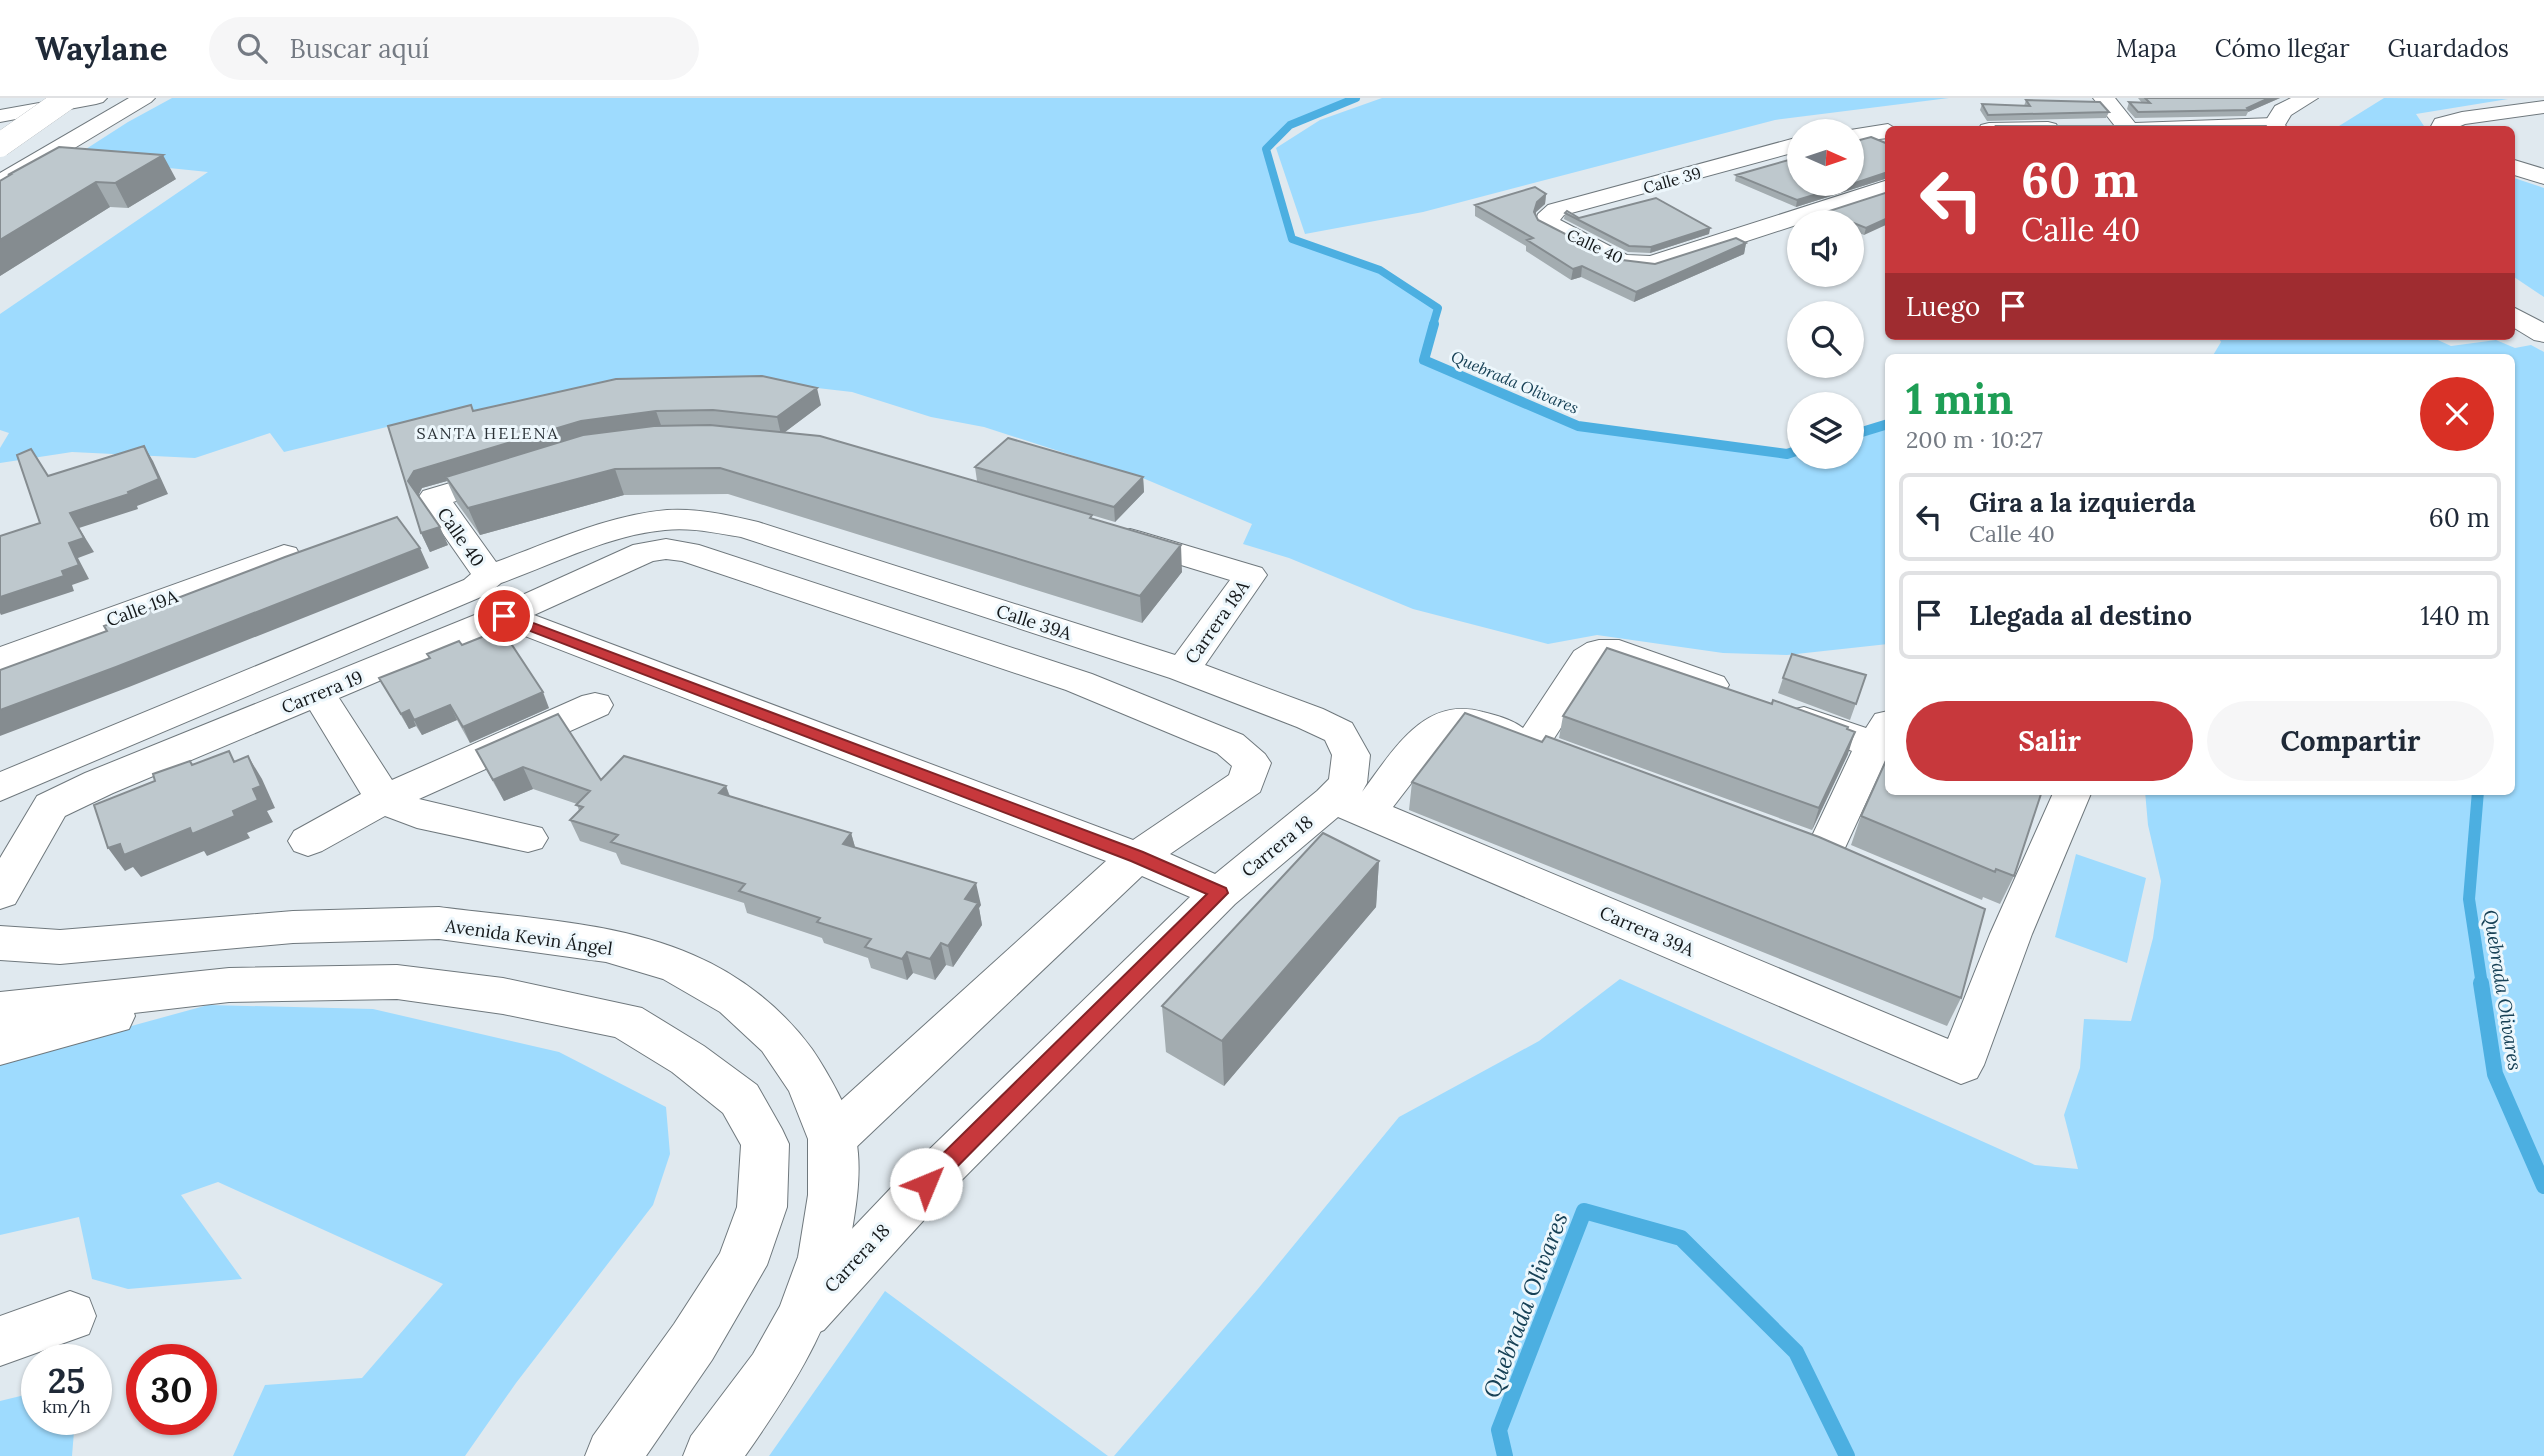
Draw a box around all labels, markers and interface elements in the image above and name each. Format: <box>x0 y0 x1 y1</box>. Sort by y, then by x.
search box <box>209 17 699 80</box>
text: Waylane <box>35 27 167 69</box>
icon: search <box>233 29 271 67</box>
text: Buscar aquí <box>289 32 429 65</box>
text: Mapa <box>2116 33 2177 64</box>
text: Cómo llegar <box>2215 33 2350 64</box>
text: Guardados <box>2388 33 2509 64</box>
north arrow <box>1787 119 1864 196</box>
map controls <box>1787 119 1864 469</box>
text: 60 m <box>2021 148 2138 210</box>
icon: left <box>1906 154 1997 245</box>
street label: Calle 39 <box>1641 162 1703 198</box>
text: Calle 40 <box>2021 209 2140 250</box>
button: sound <box>1787 210 1864 287</box>
street label: Calle 40 <box>1564 224 1626 268</box>
icon: arrive <box>1994 287 2032 325</box>
text: Luego <box>1906 290 1980 323</box>
button: search <box>1787 301 1864 378</box>
water label: Quebrada Olivares <box>1448 346 1582 418</box>
text: 1 min <box>1906 372 2013 426</box>
button: close <box>2420 377 2494 451</box>
button: layers <box>1787 392 1864 469</box>
district label: SANTA HELENA <box>416 423 560 443</box>
text: 200 m · 10:27 <box>1906 425 2043 454</box>
text: Gira a la izquierda <box>1969 486 2196 519</box>
icon: left <box>1910 498 1948 536</box>
text: 60 m <box>2429 501 2490 534</box>
street label: Calle 40 <box>432 503 490 571</box>
text: Calle 40 <box>1969 519 2055 548</box>
street label: Carrera 18A <box>1180 575 1255 668</box>
street label: Calle 19A <box>103 584 182 632</box>
pin <box>474 586 534 646</box>
icon: arrive <box>1910 596 1948 634</box>
icon: arrive <box>485 597 523 635</box>
street label: Calle 39A <box>993 599 1075 645</box>
text: Llegada al destino <box>1969 599 2192 632</box>
text: 140 m <box>2420 599 2490 632</box>
street label: Carrera 19 <box>278 665 366 719</box>
button: Salir <box>1906 701 2193 781</box>
button: Compartir <box>2207 701 2494 781</box>
street label: Carrera 18 <box>1237 810 1317 882</box>
street label: Carrera 39A <box>1596 901 1698 961</box>
water label: Quebrada Olivares <box>2478 908 2528 1072</box>
street label: Avenida Kevin Ángel <box>443 914 614 960</box>
position arrow <box>889 1147 963 1221</box>
water label: Quebrada Olivares <box>1476 1208 1574 1402</box>
street label: Carrera 18 <box>819 1219 895 1297</box>
speed limit sign: 30 <box>126 1344 217 1435</box>
text: 25 <box>48 1358 85 1403</box>
text: km/h <box>42 1395 91 1418</box>

